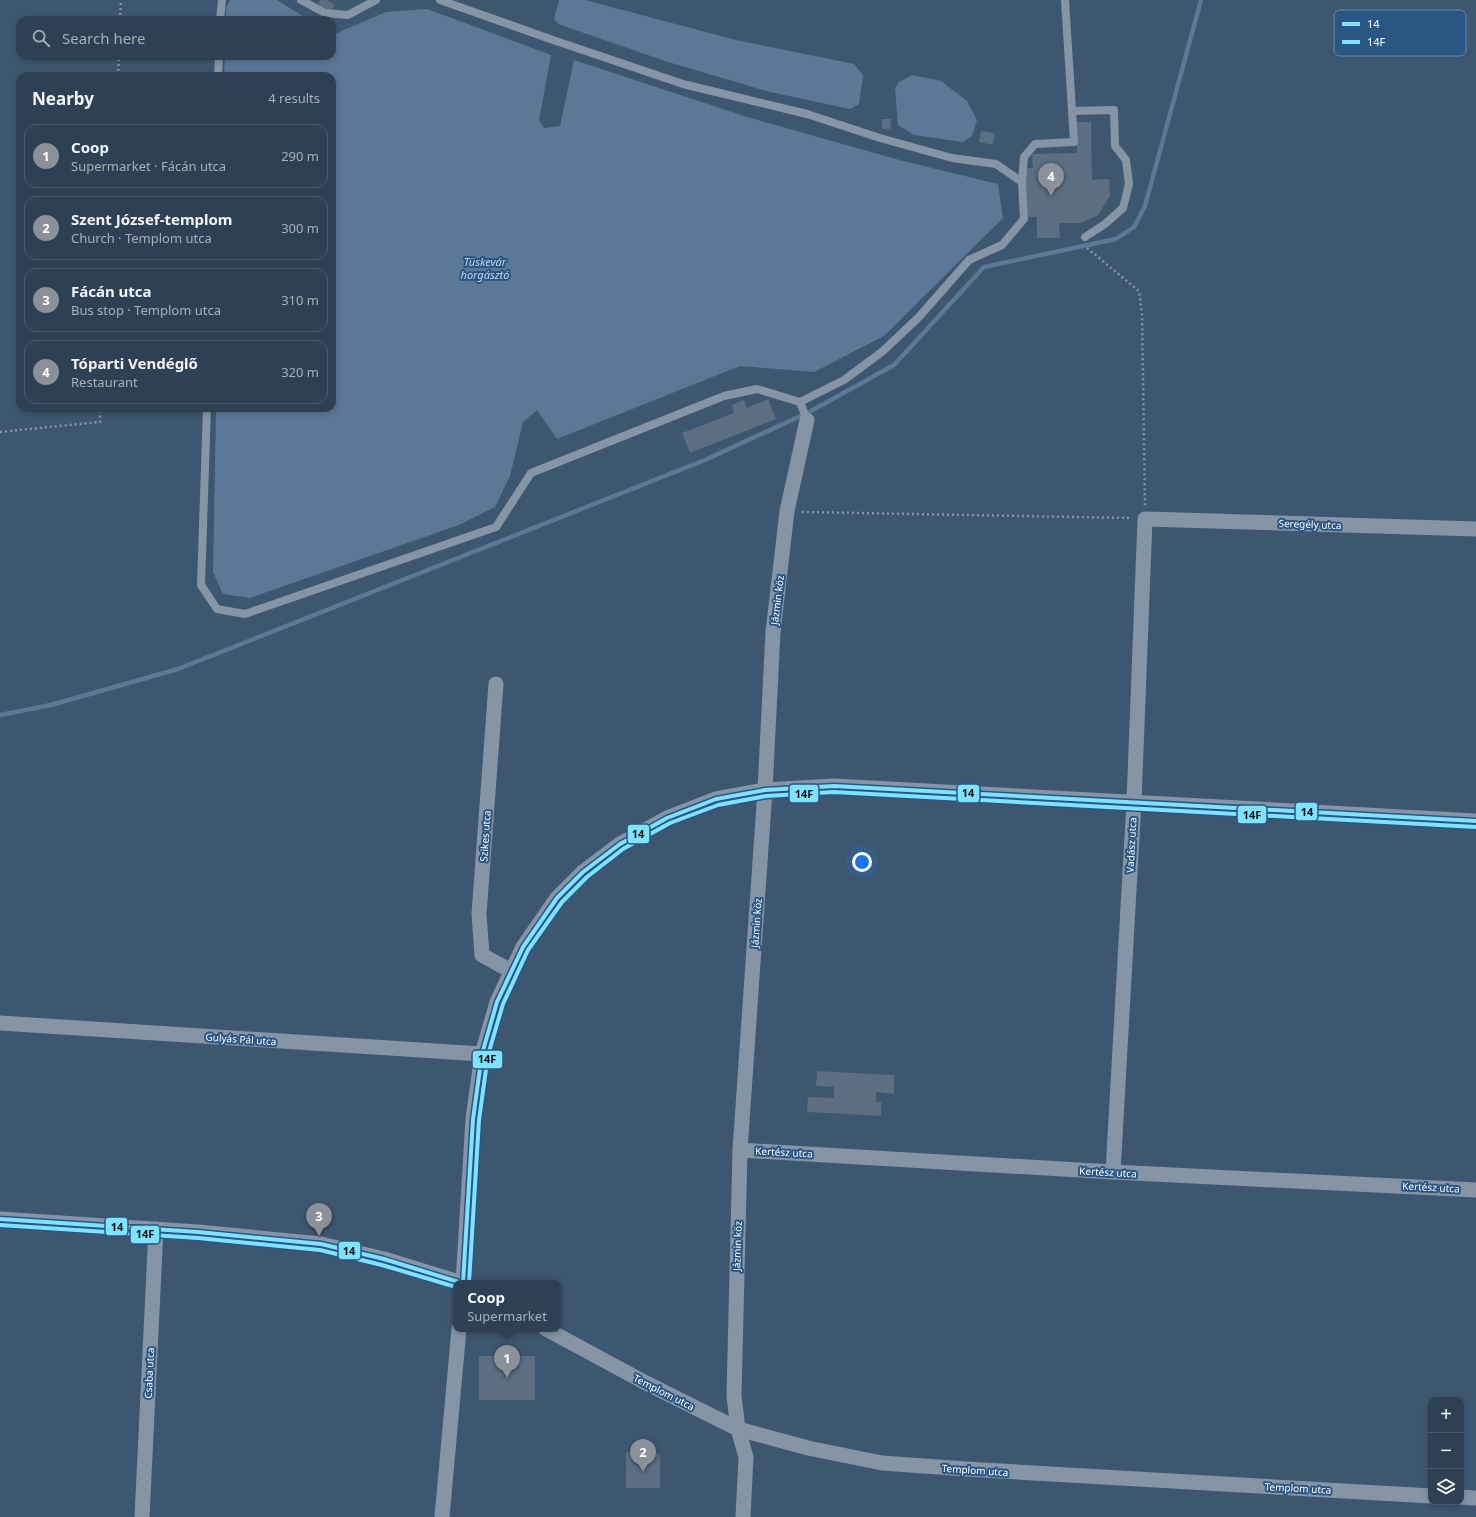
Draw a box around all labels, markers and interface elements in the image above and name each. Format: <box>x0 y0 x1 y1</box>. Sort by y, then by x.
legend <box>1334 10 1466 56</box>
search box <box>16 16 336 60</box>
text: 14 <box>1367 16 1380 31</box>
icon: search <box>30 27 52 49</box>
text: Search here <box>62 28 145 48</box>
text: 14F <box>1367 34 1386 49</box>
text: Nearby <box>32 87 94 110</box>
text: 4 results <box>268 89 320 107</box>
text: Coop <box>71 137 109 157</box>
text: 1 <box>42 147 50 165</box>
text: 290 m <box>281 147 319 165</box>
text: Supermarket · Fácán utca <box>71 157 226 175</box>
pin: 4 <box>1038 163 1064 196</box>
text: Szent József-templom <box>71 209 233 229</box>
text: 2 <box>42 219 50 237</box>
text: 300 m <box>281 219 319 237</box>
text: Church · Templom utca <box>71 229 212 247</box>
water label: Tüskevár horgásztó <box>461 254 509 282</box>
text: Fácán utca <box>71 281 152 301</box>
text: 3 <box>42 291 50 309</box>
text: 310 m <box>281 291 319 309</box>
text: Bus stop · Templom utca <box>71 301 221 319</box>
text: Tóparti Vendéglő <box>71 353 198 373</box>
text: 4 <box>42 363 50 381</box>
text: 320 m <box>281 363 319 381</box>
text: Restaurant <box>71 373 138 391</box>
street label: Seregély utca <box>1278 516 1342 532</box>
street label: Jázmin köz <box>767 574 787 627</box>
line badge: 14F <box>789 784 819 803</box>
line badge: 14 <box>957 784 980 803</box>
text: 14 <box>962 785 975 800</box>
text: 14F <box>795 786 813 801</box>
line badge: 14 <box>1295 802 1318 821</box>
text: 14 <box>1301 804 1314 819</box>
line badge: 14F <box>1237 805 1267 824</box>
text: 14F <box>1243 807 1261 822</box>
street label: Szikes utca <box>476 810 494 862</box>
street label: Vadász utca <box>1123 817 1139 873</box>
line badge: 14 <box>627 824 650 844</box>
text: 14 <box>632 826 645 841</box>
your location <box>852 852 872 872</box>
street label: Jázmin köz <box>747 897 765 949</box>
street label: Gulyás Pál utca <box>205 1030 277 1048</box>
line badge: 14F <box>472 1050 503 1069</box>
text: 14F <box>478 1051 496 1066</box>
street label: Kertész utca <box>755 1144 813 1160</box>
street label: Kertész utca <box>1079 1164 1137 1180</box>
street label: Kertész utca <box>1402 1179 1460 1195</box>
pin: 3 <box>306 1203 332 1236</box>
line badge: 14 <box>105 1217 128 1236</box>
text: 14 <box>111 1219 124 1234</box>
street label: Jázmin köz <box>729 1221 745 1272</box>
line badge: 14F <box>130 1225 160 1244</box>
text: 14F <box>136 1226 154 1241</box>
line badge: 14 <box>338 1241 361 1260</box>
text: 14 <box>343 1243 356 1258</box>
popup <box>453 1280 561 1332</box>
text: Coop <box>467 1287 505 1307</box>
text: Supermarket <box>467 1307 547 1325</box>
pin: 1 <box>494 1345 520 1378</box>
street label: Csaba utca <box>141 1347 157 1399</box>
street label: Templom utca <box>631 1371 697 1413</box>
map controls <box>1428 1397 1464 1505</box>
button: + <box>1428 1397 1464 1433</box>
button: − <box>1428 1433 1464 1469</box>
pin: 2 <box>630 1439 656 1472</box>
street label: Templom utca <box>941 1461 1009 1479</box>
button: layers <box>1428 1469 1464 1505</box>
street label: Templom utca <box>1264 1479 1332 1497</box>

